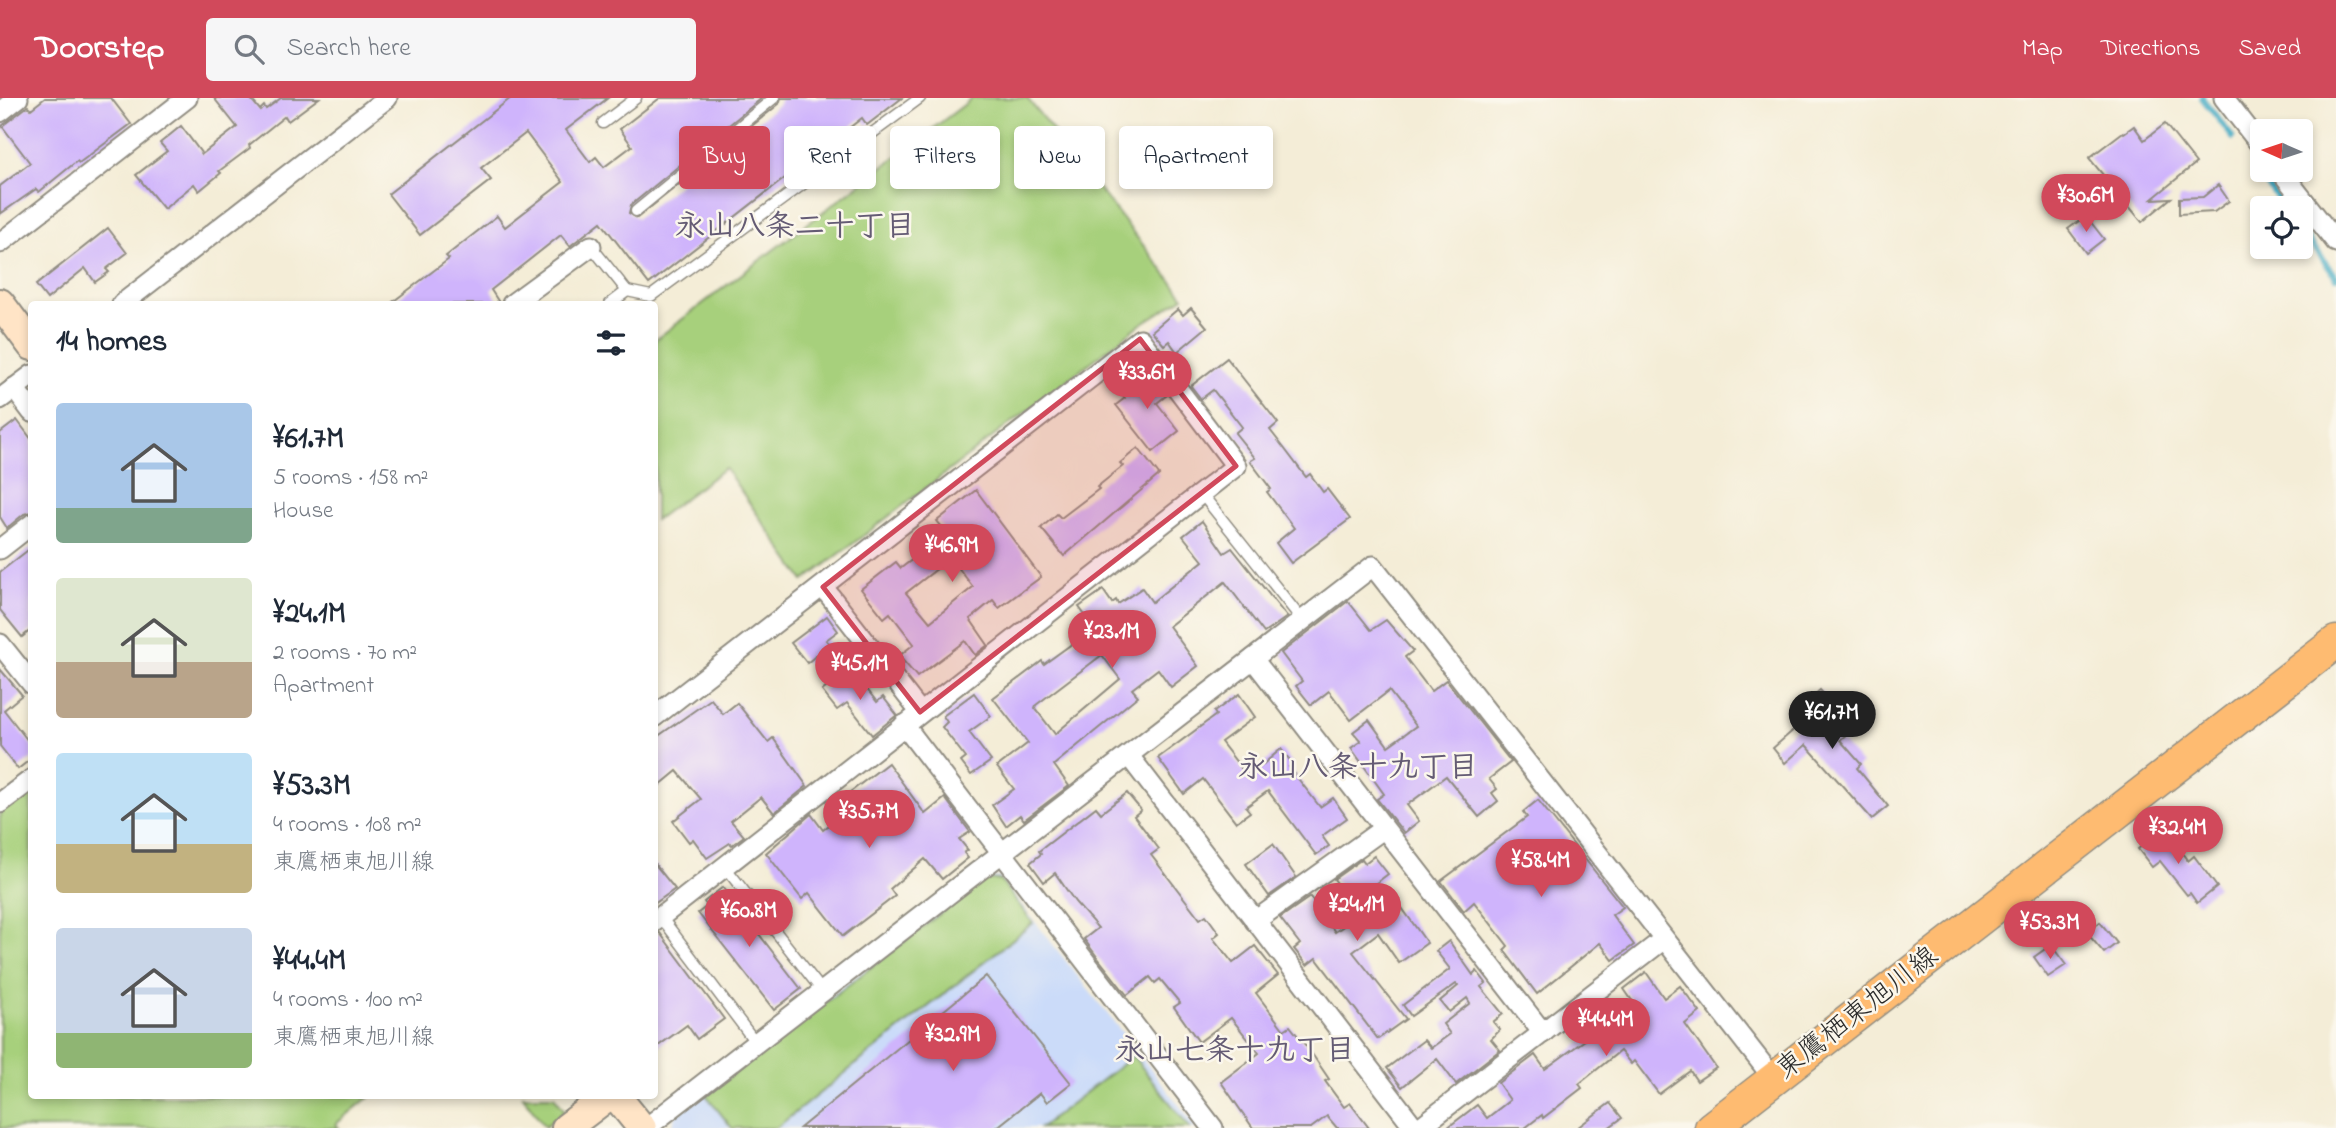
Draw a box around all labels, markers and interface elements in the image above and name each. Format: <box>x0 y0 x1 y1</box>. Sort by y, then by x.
search box <box>206 18 696 81</box>
text: Doorstep <box>35 25 164 73</box>
icon: search <box>230 30 268 68</box>
text: Search here <box>286 30 411 68</box>
text: Map <box>2022 32 2063 67</box>
text: Directions <box>2101 32 2200 67</box>
text: Saved <box>2238 32 2301 67</box>
north arrow <box>2250 119 2314 182</box>
map controls <box>2250 119 2313 259</box>
chip: Buy <box>679 126 770 189</box>
chip: Rent <box>784 126 876 189</box>
chip: Filters <box>890 126 1000 189</box>
chip: New <box>1014 126 1105 189</box>
chip: Apartment <box>1119 126 1273 189</box>
pin: ¥30.6M <box>2029 174 2143 234</box>
text: ¥30.6M <box>2057 180 2115 213</box>
button: locate <box>2250 196 2313 259</box>
district label: 永山八条二十丁目 <box>675 206 915 250</box>
text: 14 homes <box>56 321 167 365</box>
icon: filters <box>592 324 630 362</box>
pin: ¥33.6M <box>1090 352 1204 411</box>
text: ¥33.6M <box>1119 357 1175 390</box>
text: ¥61.7M <box>273 418 344 462</box>
icon: home <box>112 431 196 515</box>
text: 5 rooms · 158 m² <box>273 462 428 495</box>
text: House <box>273 495 333 528</box>
pin: ¥46.9M <box>895 524 1009 584</box>
text: ¥46.9M <box>925 530 979 563</box>
text: ¥24.1M <box>273 593 346 637</box>
icon: home <box>112 606 196 690</box>
pin: ¥23.1M <box>1055 610 1169 670</box>
text: ¥23.1M <box>1084 616 1140 649</box>
text: 2 rooms · 70 m² <box>273 637 417 670</box>
pin: ¥45.1M <box>803 642 917 702</box>
text: ¥45.1M <box>831 648 889 681</box>
text: Apartment <box>273 670 374 703</box>
pin: ¥61.7M <box>1775 692 1889 751</box>
text: ¥61.7M <box>1805 697 1859 730</box>
district label: 永山八条十九丁目 <box>1238 747 1478 791</box>
text: ¥53.3M <box>273 765 351 809</box>
icon: home <box>112 781 196 865</box>
pin: ¥35.7M <box>812 790 926 850</box>
text: ¥35.7M <box>839 796 899 829</box>
pin: ¥32.4M <box>2121 806 2235 866</box>
text: 4 rooms · 108 m² <box>273 809 422 842</box>
text: ¥32.4M <box>2149 812 2207 845</box>
pin: ¥58.4M <box>1484 840 1598 899</box>
text: ¥58.4M <box>1512 845 1570 878</box>
text: 東鷹栖東旭川線 <box>273 847 434 880</box>
pin: ¥24.1M <box>1300 884 1414 943</box>
text: ¥24.1M <box>1329 889 1385 922</box>
pin: ¥60.8M <box>692 890 806 949</box>
text: ¥60.8M <box>721 895 777 928</box>
pin: ¥53.3M <box>1993 902 2107 961</box>
text: ¥53.3M <box>2020 907 2080 940</box>
street label: 東鷹栖東旭川線 <box>1768 938 1948 1090</box>
text: ¥44.4M <box>273 940 346 984</box>
icon: home <box>112 956 196 1040</box>
text: 4 rooms · 100 m² <box>273 984 423 1017</box>
pin: ¥44.4M <box>1549 998 1663 1058</box>
text: ¥44.4M <box>1578 1004 1634 1037</box>
pin: ¥32.9M <box>896 1014 1010 1073</box>
text: ¥32.9M <box>925 1019 981 1052</box>
text: 東鷹栖東旭川線 <box>273 1022 434 1055</box>
district label: 永山七条十九丁目 <box>1115 1030 1355 1074</box>

